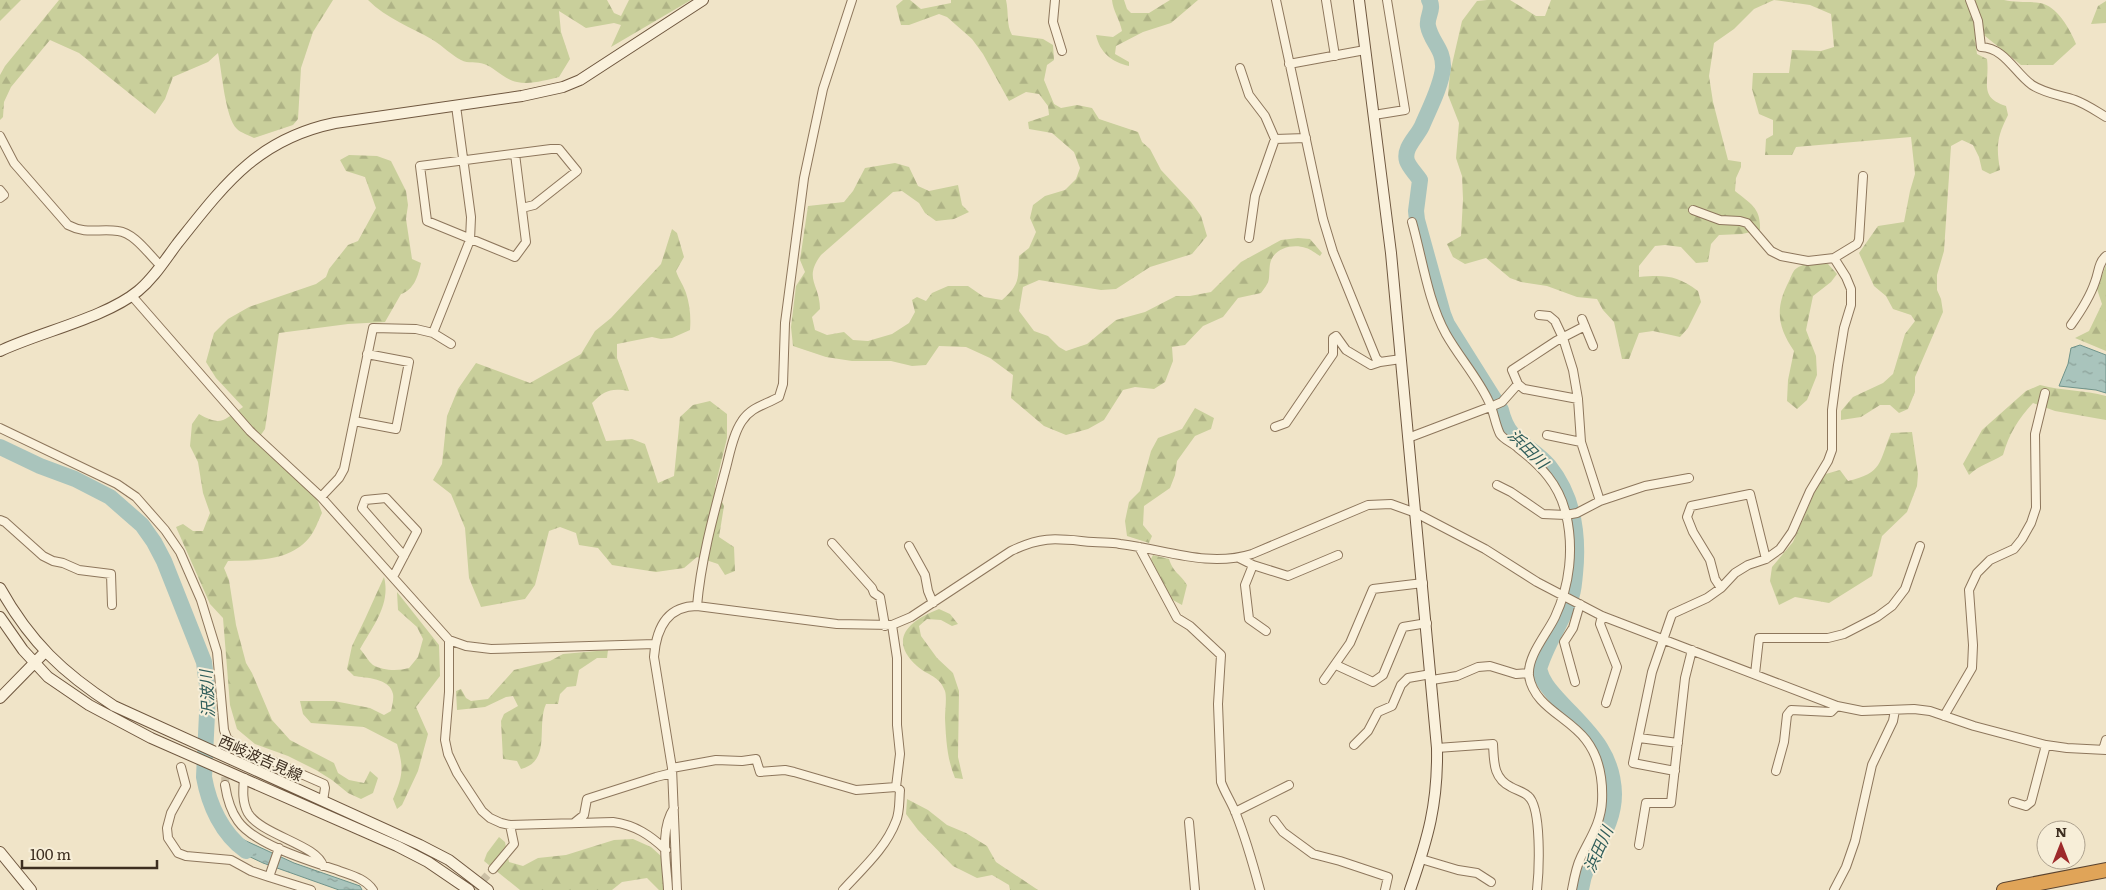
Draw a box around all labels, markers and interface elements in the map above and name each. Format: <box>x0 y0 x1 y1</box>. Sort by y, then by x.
water label: 浜田川 <box>1504 423 1556 475</box>
water label: 沢波川 <box>193 667 219 719</box>
street label: 西岐波吉見線 <box>215 728 307 786</box>
water label: 浜田川 <box>1576 820 1619 876</box>
north arrow <box>2036 820 2086 870</box>
text: N <box>2055 821 2067 841</box>
scale bar <box>22 838 158 870</box>
text: 100 m <box>30 842 71 865</box>

